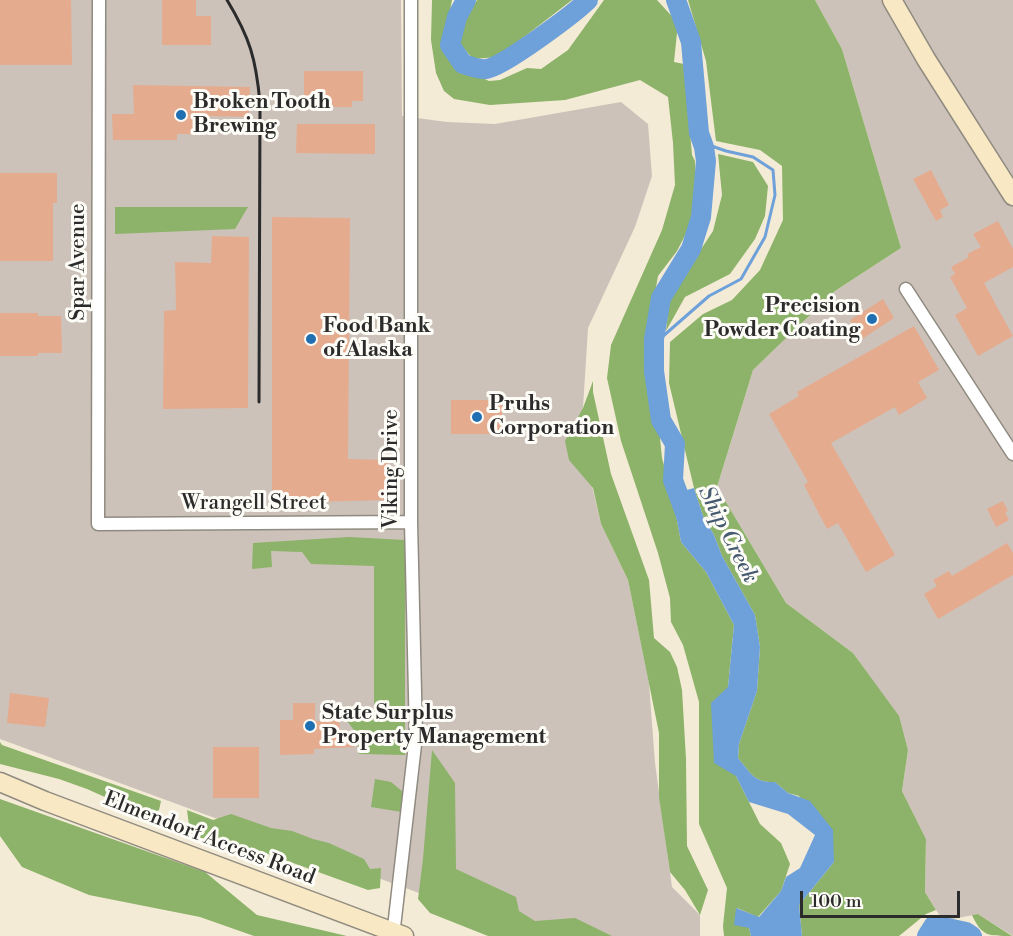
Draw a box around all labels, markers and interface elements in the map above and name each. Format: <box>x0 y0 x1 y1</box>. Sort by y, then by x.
place label: Broken Tooth Brewing <box>193 90 331 140</box>
marker: Broken Tooth Brewing <box>174 108 188 122</box>
street label: Spar Avenue <box>66 203 92 321</box>
place label: Precision Powder Coating <box>704 294 860 344</box>
marker: Precision Powder Coating <box>865 312 879 326</box>
place label: Food Bank of Alaska <box>323 314 430 364</box>
marker: Food Bank of Alaska <box>304 332 318 346</box>
place label: Pruhs Corporation <box>489 392 614 442</box>
street label: Viking Drive <box>379 409 405 529</box>
marker: Pruhs Corporation <box>470 410 484 424</box>
water label: Ship Creek <box>691 482 763 588</box>
street label: Wrangell Street <box>181 491 327 517</box>
place label: State Surplus Property Management <box>322 701 546 751</box>
marker: State Surplus Property Management <box>303 719 317 733</box>
street label: Elmendorf Access Road <box>100 787 318 891</box>
scale bar <box>803 879 964 917</box>
text: 100 m <box>811 890 862 913</box>

